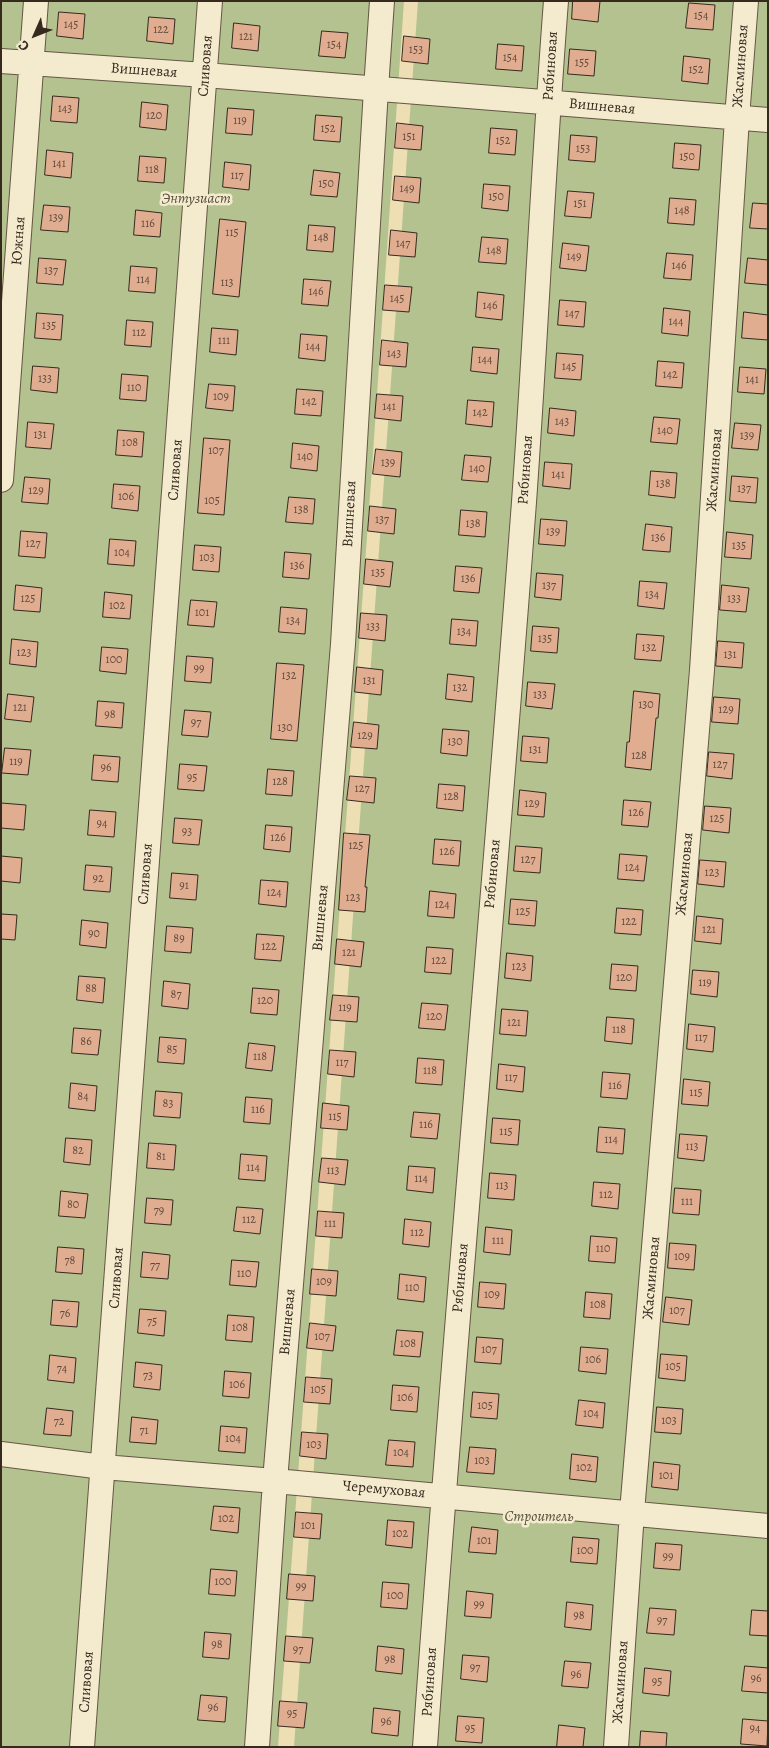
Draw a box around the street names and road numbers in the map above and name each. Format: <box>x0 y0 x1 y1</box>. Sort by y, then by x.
street label: Жасминовая <box>729 24 753 108</box>
street label: Рябиновая <box>540 31 562 101</box>
street label: Сливовая <box>195 35 217 97</box>
street label: Вишневая <box>110 60 178 82</box>
street label: Вишневая <box>568 95 636 119</box>
street label: Южная <box>8 216 30 266</box>
street label: Жасминовая <box>703 428 727 512</box>
street label: Рябиновая <box>515 435 537 505</box>
street label: Сливовая <box>165 439 187 501</box>
street label: Вишневая <box>339 480 361 548</box>
street label: Жасминовая <box>672 832 698 916</box>
street label: Рябиновая <box>481 838 505 910</box>
street label: Сливовая <box>135 843 157 905</box>
street label: Вишневая <box>309 884 333 952</box>
street label: Жасминовая <box>639 1236 665 1320</box>
street label: Рябиновая <box>449 1242 473 1314</box>
street label: Сливовая <box>106 1247 128 1309</box>
street label: Вишневая <box>276 1288 300 1356</box>
street label: Черемуховая <box>342 1477 426 1503</box>
street label: Жасминовая <box>609 1640 633 1724</box>
street label: Рябиновая <box>419 1647 441 1717</box>
street label: Сливовая <box>76 1651 98 1713</box>

